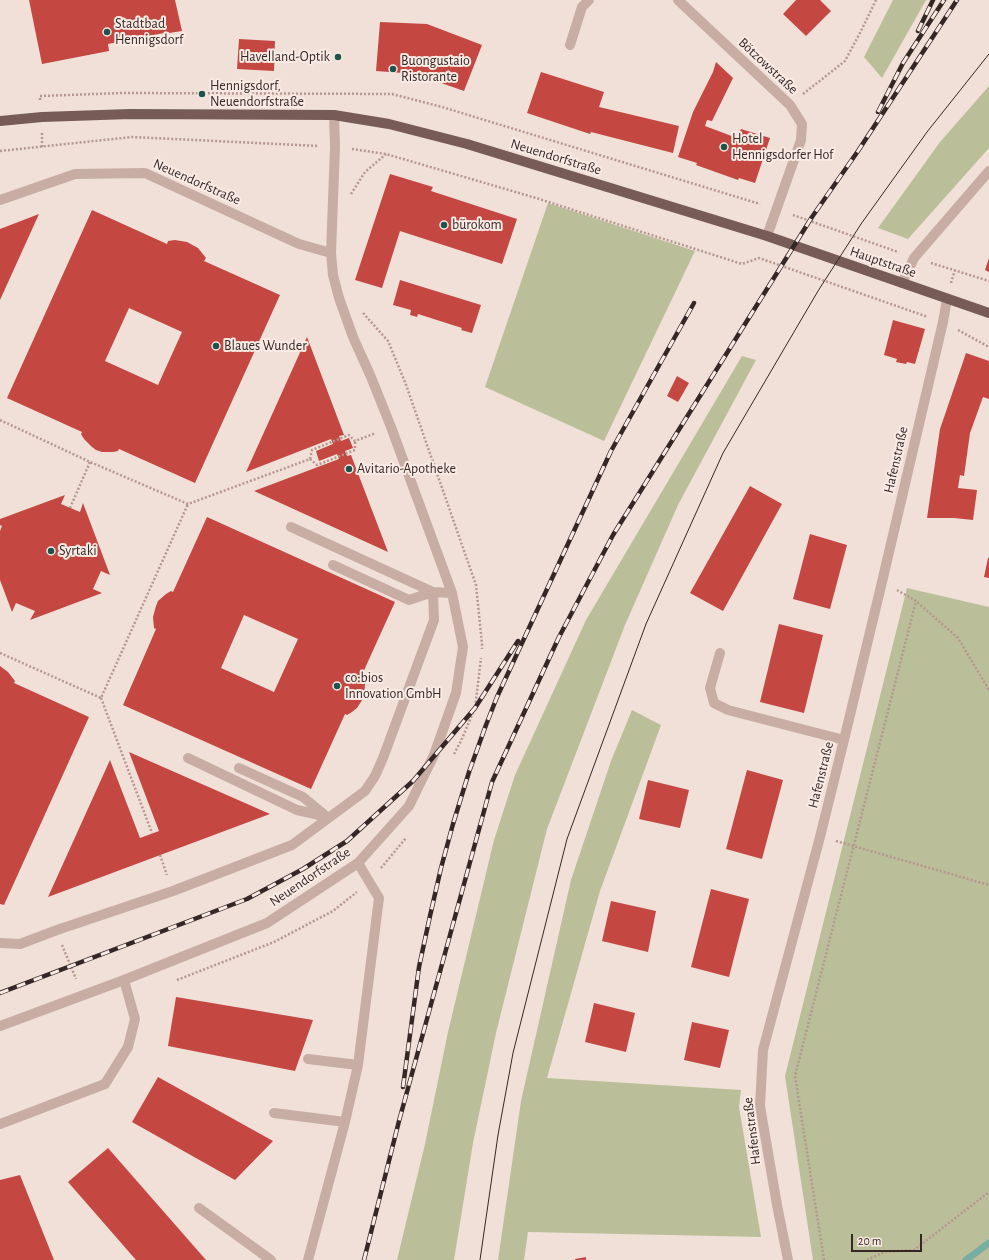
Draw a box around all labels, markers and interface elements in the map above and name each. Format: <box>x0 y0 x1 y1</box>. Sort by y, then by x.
place label: Stadtbad Hennigsdorf <box>115 16 183 48</box>
marker: Stadtbad Hennigsdorf <box>102 27 112 37</box>
street label: Bötzowstraße <box>735 34 801 98</box>
place label: Havelland-Optik <box>240 49 330 65</box>
marker: Havelland-Optik <box>333 52 343 62</box>
place label: Buongustaio Ristorante <box>401 53 470 86</box>
marker: Buongustaio Ristorante <box>388 64 398 74</box>
place label: Hennigsdorf, Neuendorfstraße <box>210 78 304 110</box>
marker: Hennigsdorf, Neuendorfstraße <box>197 89 207 99</box>
place label: Hotel Hennigsdorfer Hof <box>732 131 833 164</box>
street label: Neuendorfstraße <box>509 135 603 179</box>
marker: Hotel Hennigsdorfer Hof <box>719 142 729 152</box>
street label: Neuendorfstraße <box>151 155 243 209</box>
place label: bürokom <box>452 217 502 233</box>
marker: bürokom <box>439 220 449 230</box>
street label: Hauptstraße <box>848 243 918 281</box>
place label: Blaues Wunder <box>224 338 307 354</box>
marker: Blaues Wunder <box>211 341 221 351</box>
street label: Hafenstraße <box>880 425 912 495</box>
place label: Avitario-Apotheke <box>357 461 456 477</box>
marker: Avitario-Apotheke <box>344 464 354 474</box>
place label: Syrtaki <box>59 543 97 559</box>
marker: Syrtaki <box>46 546 56 556</box>
place label: co:bios Innovation GmbH <box>345 670 442 702</box>
marker: co:bios Innovation GmbH <box>332 681 342 691</box>
street label: Hafenstraße <box>805 740 837 810</box>
street label: Neuendorfstraße <box>266 844 354 910</box>
street label: Hafenstraße <box>740 1096 764 1166</box>
scale bar <box>853 1226 924 1252</box>
text: 20 m <box>858 1235 881 1247</box>

